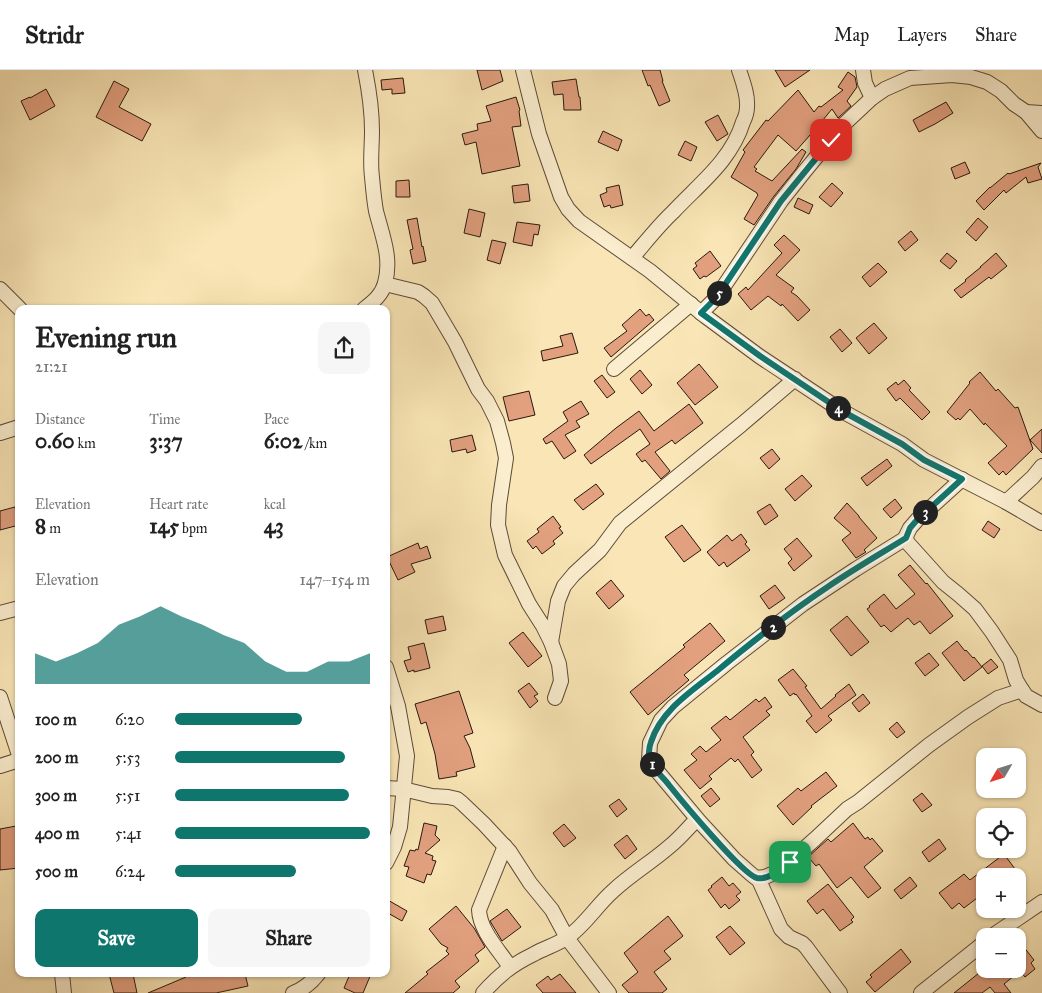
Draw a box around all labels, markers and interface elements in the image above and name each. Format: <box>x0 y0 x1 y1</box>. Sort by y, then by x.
text: Stridr <box>25 20 84 50</box>
text: Map <box>834 24 869 46</box>
text: Layers <box>897 24 947 46</box>
text: Share <box>975 24 1017 46</box>
pin <box>810 119 852 161</box>
icon: check <box>817 126 845 154</box>
pin: 5 <box>706 280 732 306</box>
text: 5 <box>716 285 723 302</box>
text: Evening run <box>35 320 177 355</box>
button: share <box>318 322 370 374</box>
text: 21:21 <box>35 357 67 376</box>
pin: 4 <box>826 396 850 420</box>
text: 4 <box>835 400 842 417</box>
text: Distance <box>35 411 85 428</box>
text: Time <box>149 411 180 428</box>
text: Pace <box>264 411 289 428</box>
text: 0.60 <box>35 428 75 454</box>
text: 3:37 <box>149 428 183 454</box>
text: 6:02 <box>264 428 302 454</box>
text: km <box>75 435 96 452</box>
text: /km <box>302 435 327 452</box>
text: Elevation <box>35 496 91 513</box>
text: Heart rate <box>149 496 208 513</box>
text: kcal <box>264 496 286 513</box>
pin: 3 <box>912 500 938 524</box>
text: 3 <box>923 504 928 521</box>
text: 8 <box>35 513 46 539</box>
text: 145 <box>149 513 179 539</box>
text: 43 <box>264 513 284 539</box>
text: m <box>46 520 61 537</box>
text: bpm <box>179 520 208 537</box>
text: Elevation <box>35 570 99 589</box>
text: 147–154 m <box>300 570 370 589</box>
pin: 2 <box>760 614 786 640</box>
text: 2 <box>770 619 777 636</box>
text: 100 m <box>35 710 77 729</box>
text: 6:20 <box>115 710 144 729</box>
text: 200 m <box>35 748 78 767</box>
text: 5:53 <box>115 748 140 767</box>
north arrow <box>976 748 1026 798</box>
map controls <box>976 748 1026 978</box>
pin: 1 <box>640 752 664 776</box>
text: 1 <box>650 756 655 773</box>
text: 300 m <box>35 786 77 805</box>
text: 5:51 <box>115 786 140 805</box>
button: locate <box>976 808 1026 858</box>
text: 400 m <box>35 824 79 843</box>
text: 5:41 <box>115 824 142 843</box>
pin <box>769 841 811 883</box>
icon: arrive <box>776 848 804 876</box>
text: 500 m <box>35 862 78 881</box>
text: 6:24 <box>115 862 144 881</box>
button: + <box>976 868 1026 918</box>
button: Save <box>35 909 198 967</box>
button: Share <box>208 909 370 967</box>
button: − <box>976 928 1026 978</box>

